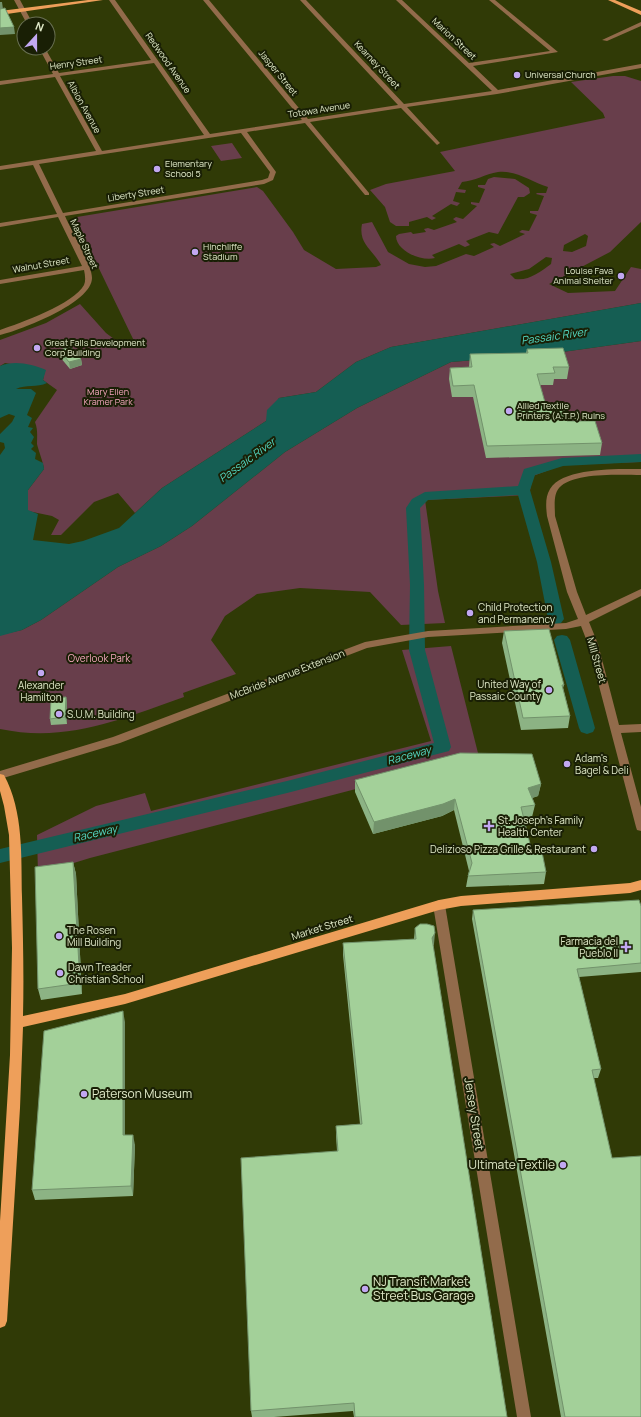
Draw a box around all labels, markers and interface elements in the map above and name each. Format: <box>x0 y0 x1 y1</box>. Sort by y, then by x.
street label: Marion Street <box>429 15 480 63</box>
north arrow <box>16 16 56 56</box>
text: N <box>33 18 46 35</box>
street label: Redwood Avenue <box>143 30 194 96</box>
street label: Kearney Street <box>352 38 403 92</box>
street label: Jasper Street <box>256 47 301 99</box>
street label: Henry Street <box>49 52 103 73</box>
place label: Universal Church <box>525 68 596 81</box>
marker: Universal Church <box>512 70 522 80</box>
street label: Albion Avenue <box>65 78 104 135</box>
street label: Totowa Avenue <box>287 98 351 121</box>
place label: Elementary School 5 <box>165 157 212 180</box>
marker: Elementary School 5 <box>152 164 162 174</box>
street label: Liberty Street <box>107 183 165 204</box>
street label: Maple Street <box>67 217 102 271</box>
place label: Hinchliffe Stadium <box>203 240 242 263</box>
marker: Hinchliffe Stadium <box>190 247 200 257</box>
street label: Walnut Street <box>11 253 71 276</box>
place label: Louise Fava Animal Shelter <box>553 264 614 287</box>
marker: Louise Fava Animal Shelter <box>616 271 626 281</box>
water label: Passaic River <box>520 323 590 348</box>
place label: Great Falls Development Corp Building <box>45 336 146 359</box>
marker: Great Falls Development Corp Building <box>32 343 42 353</box>
park label: Mary Ellen Kramer Park <box>83 385 133 408</box>
place label: Allied Textile Printers (A.T.P.) Ruins <box>517 399 605 422</box>
marker: Allied Textile Printers (A.T.P.) Ruins <box>504 406 514 416</box>
water label: Passaic River <box>215 433 280 485</box>
place label: Child Protection and Permanency <box>478 600 556 626</box>
marker: Child Protection and Permanency <box>465 608 475 618</box>
street label: Mill Street <box>584 636 610 684</box>
street label: McBride Avenue Extension <box>228 646 346 702</box>
park label: Overlook Park <box>68 651 131 665</box>
marker: Alexander Hamilton <box>36 668 46 678</box>
place label: United Way of Passaic County <box>470 677 542 703</box>
place label: Alexander Hamilton <box>18 678 65 704</box>
marker: United Way of Passaic County <box>544 685 554 695</box>
place label: S.U.M. Building <box>67 707 135 721</box>
marker: S.U.M. Building <box>54 709 64 719</box>
water label: Raceway <box>385 741 435 768</box>
place label: Adam's Bagel & Deli <box>575 751 629 777</box>
marker: Adam's Bagel & Deli <box>562 759 572 769</box>
place label: St. Joseph's Family Health Center <box>498 813 584 839</box>
water label: Raceway <box>71 820 121 845</box>
marker: St. Joseph's Family Health Center <box>483 820 495 832</box>
place label: Delizioso Pizza Grille & Restaurant <box>430 842 586 856</box>
marker: Delizioso Pizza Grille & Restaurant <box>589 844 599 854</box>
street label: Market Street <box>290 911 354 943</box>
place label: The Rosen Mill Building <box>67 923 121 949</box>
marker: The Rosen Mill Building <box>54 931 64 941</box>
place label: Farmacia del Pueblo II <box>561 934 618 960</box>
marker: Farmacia del Pueblo II <box>621 942 631 952</box>
place label: Dawn Treader Christian School <box>68 960 144 986</box>
marker: Dawn Treader Christian School <box>55 968 65 978</box>
street label: Jersey Street <box>460 1076 489 1152</box>
place label: Paterson Museum <box>92 1085 192 1102</box>
marker: Paterson Museum <box>79 1089 89 1099</box>
place label: Ultimate Textile <box>469 1156 555 1173</box>
marker: Ultimate Textile <box>558 1160 568 1170</box>
place label: NJ Transit Market Street Bus Garage <box>373 1273 474 1304</box>
marker: NJ Transit Market Street Bus Garage <box>360 1284 370 1294</box>

